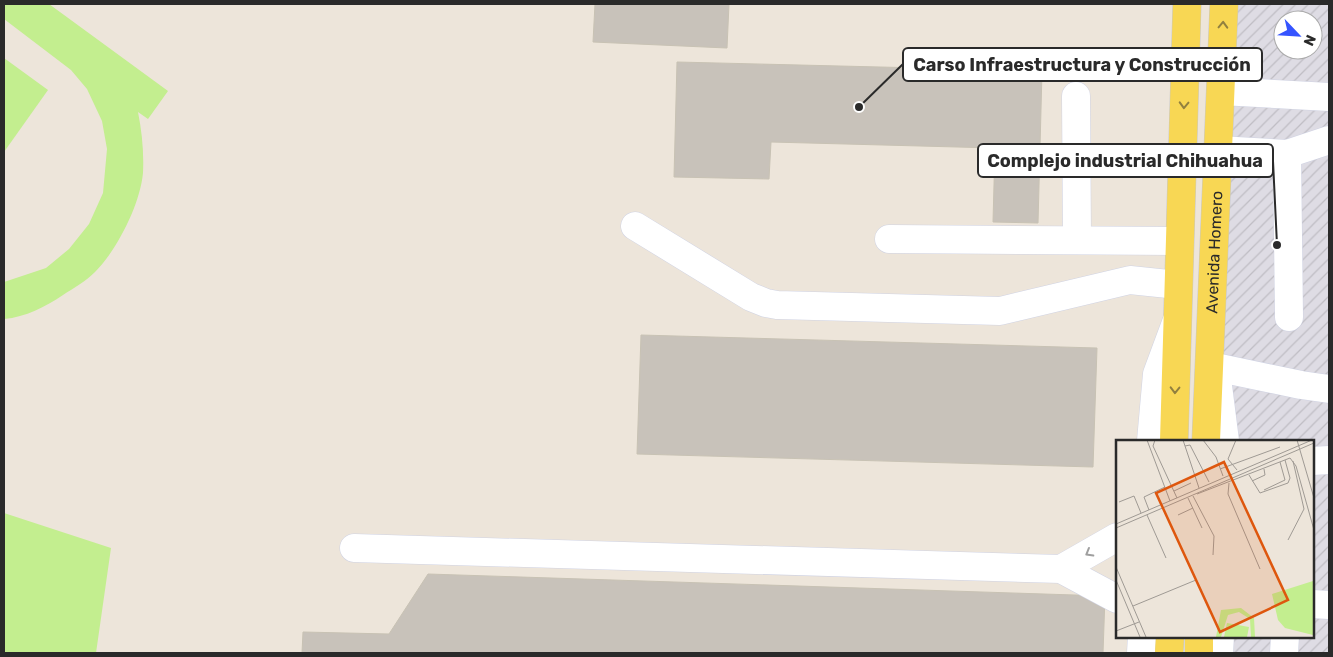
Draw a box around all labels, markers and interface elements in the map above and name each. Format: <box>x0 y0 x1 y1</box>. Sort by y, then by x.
north arrow <box>1273 10 1323 60</box>
one-way arrow <box>1218 21 1229 29</box>
text: N <box>1299 32 1319 48</box>
callout: Carso Infraestructura y Construcción <box>903 48 1262 81</box>
text: Carso Infraestructura y Construcción <box>913 54 1251 76</box>
one-way arrow <box>1179 102 1189 109</box>
callout: Complejo industrial Chihuahua <box>978 144 1273 177</box>
text: Complejo industrial Chihuahua <box>987 150 1263 172</box>
street label: Avenida Homero <box>1202 191 1226 314</box>
one-way arrow <box>1170 386 1180 394</box>
inset map <box>1116 440 1313 637</box>
one-way arrow <box>1086 546 1095 556</box>

